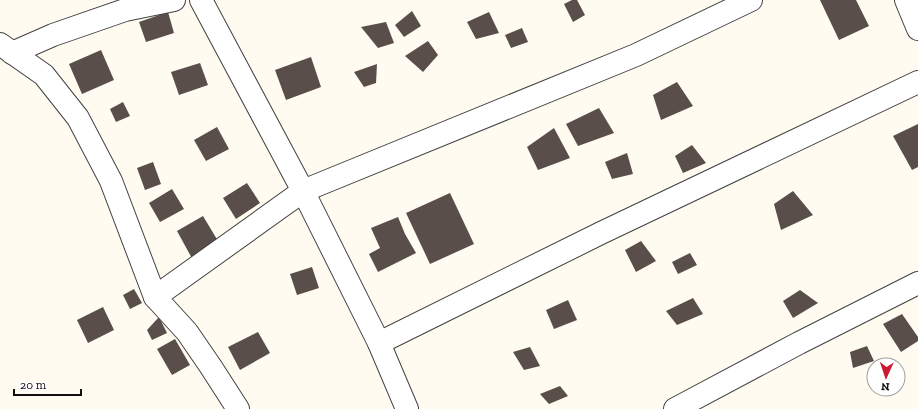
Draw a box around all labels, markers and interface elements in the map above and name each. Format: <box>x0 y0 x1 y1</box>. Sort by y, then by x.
north arrow <box>866 357 906 397</box>
scale bar <box>14 371 81 397</box>
text: 20 m <box>20 378 47 392</box>
text: N <box>880 380 890 393</box>

